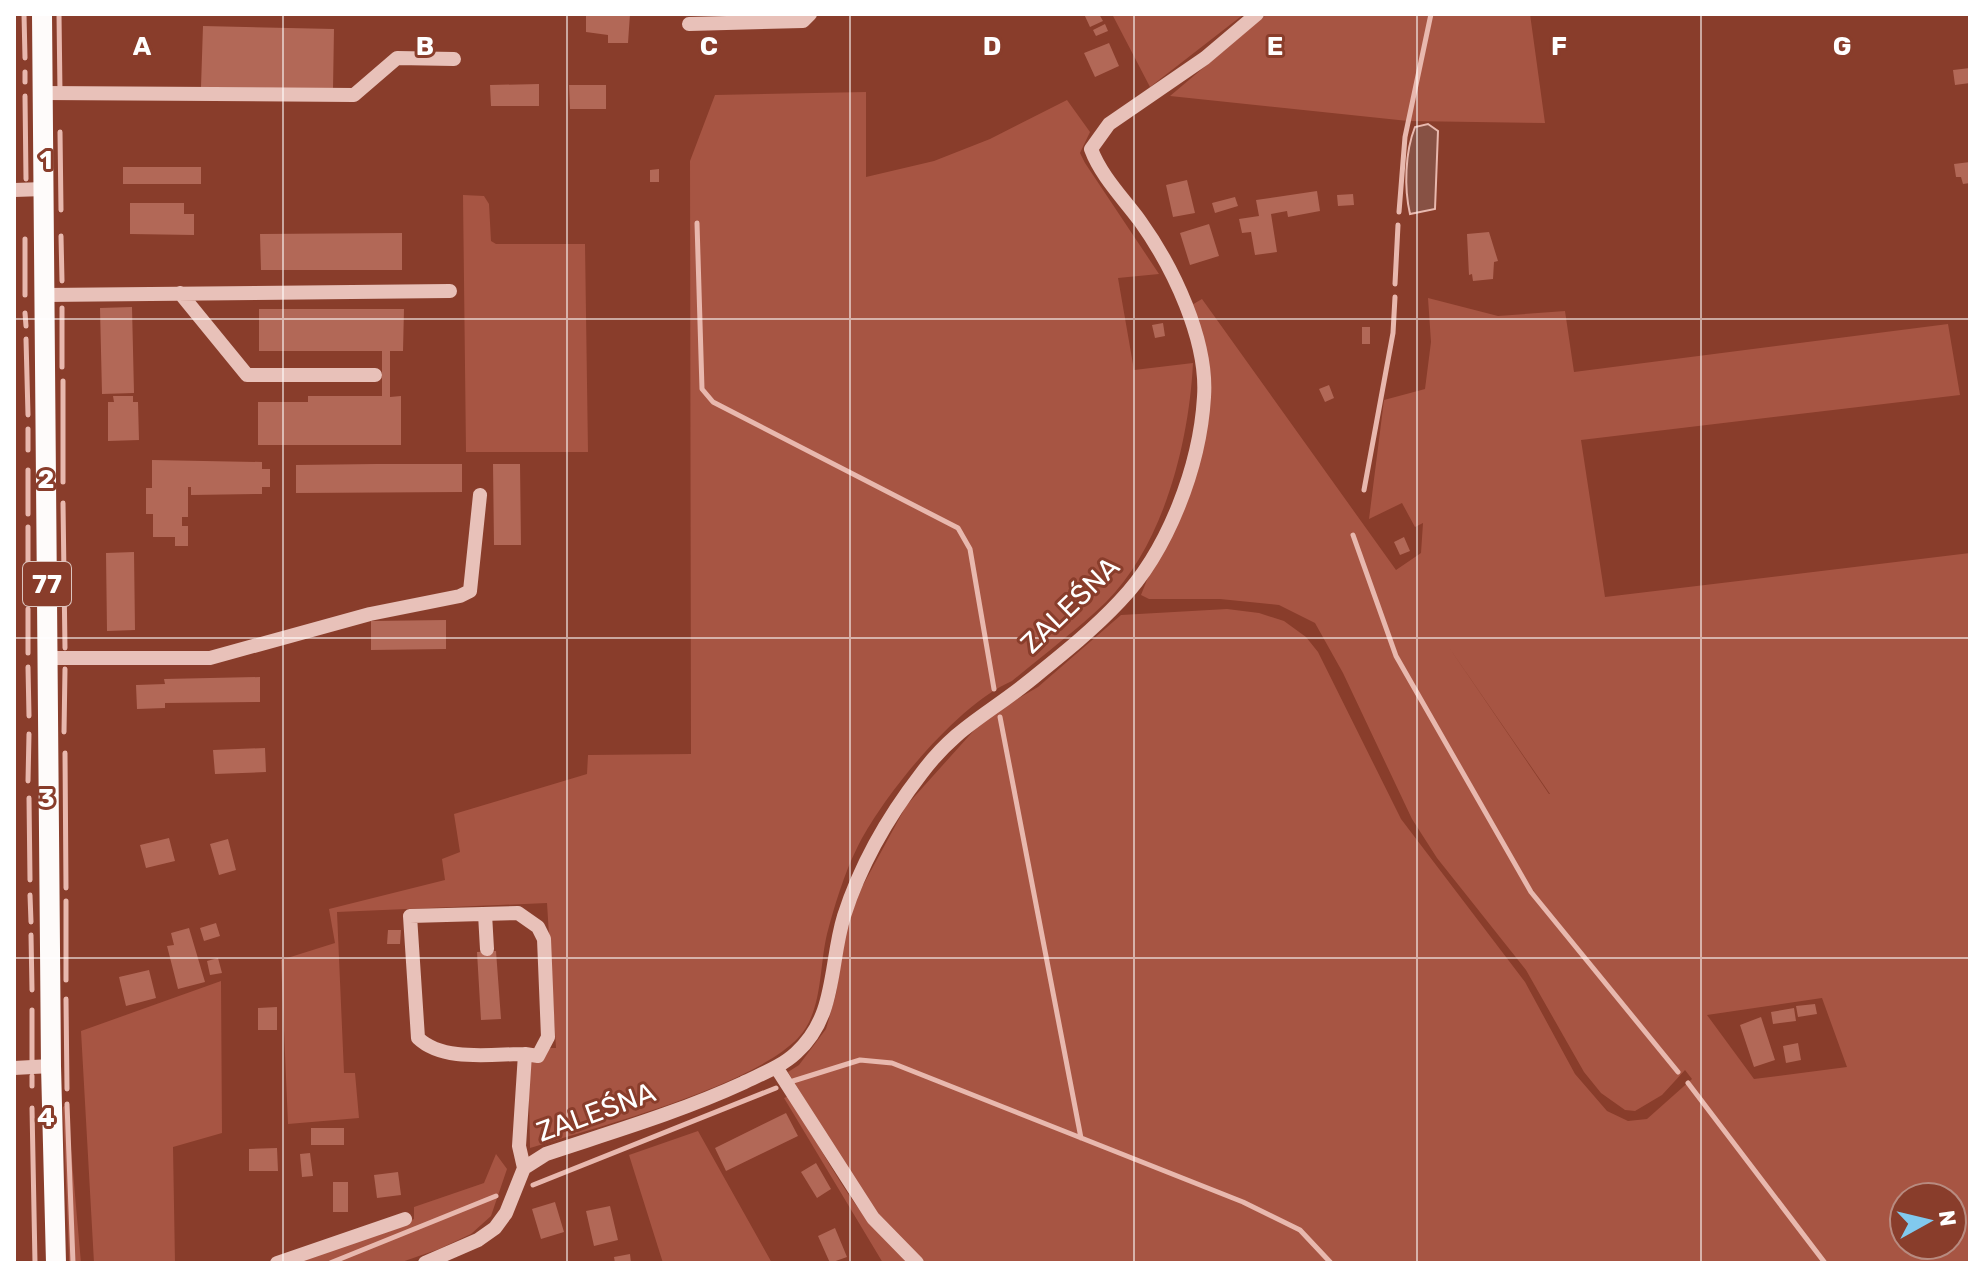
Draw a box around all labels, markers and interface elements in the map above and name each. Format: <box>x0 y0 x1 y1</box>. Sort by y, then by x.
text: A <box>133 31 152 62</box>
text: B <box>416 31 434 62</box>
text: C <box>700 31 718 62</box>
text: D <box>983 31 1001 62</box>
text: E <box>1267 31 1283 62</box>
text: F <box>1551 31 1567 62</box>
text: G <box>1833 31 1851 62</box>
text: 1 <box>40 145 52 176</box>
text: 2 <box>38 464 54 495</box>
street label: ZALEŚNA <box>1014 550 1126 660</box>
road number: 77 <box>23 562 71 606</box>
text: 3 <box>37 783 55 814</box>
street label: ZALEŚNA <box>532 1075 660 1149</box>
text: 4 <box>37 1102 55 1133</box>
north arrow <box>1888 1181 1968 1261</box>
text: N <box>1933 1209 1962 1228</box>

